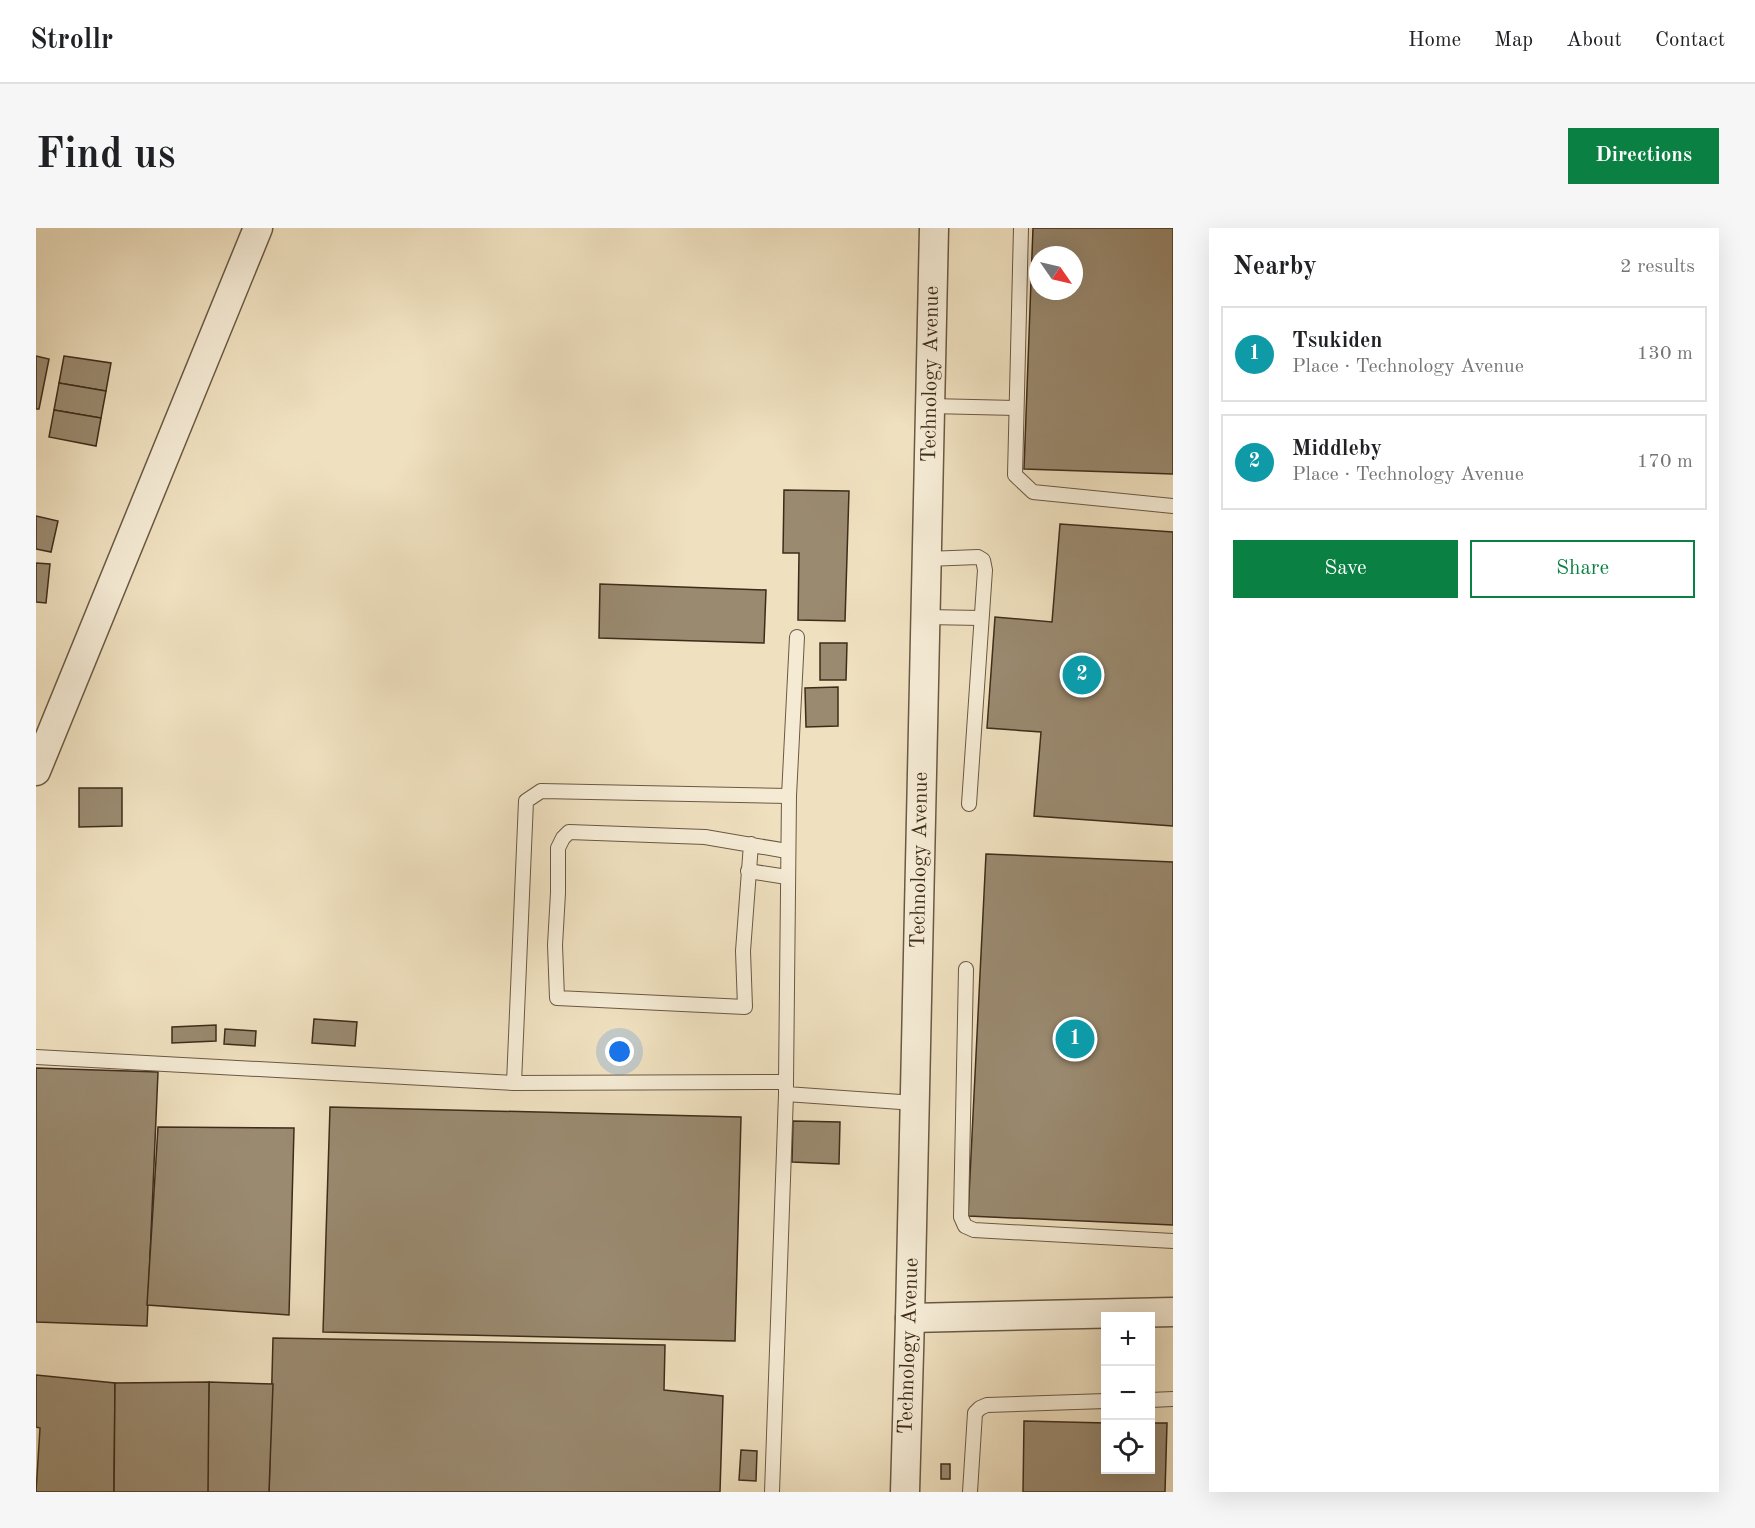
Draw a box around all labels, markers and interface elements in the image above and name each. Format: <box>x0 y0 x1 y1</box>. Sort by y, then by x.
text: Strollr <box>30 27 113 55</box>
text: Home <box>1408 30 1461 51</box>
text: Map <box>1494 30 1533 51</box>
text: About <box>1566 30 1622 51</box>
text: Contact <box>1655 30 1725 51</box>
button: Directions <box>1568 128 1719 184</box>
text: Find us <box>36 135 175 177</box>
north arrow <box>1029 246 1083 300</box>
text: Nearby <box>1233 254 1317 280</box>
text: 2 results <box>1620 257 1695 277</box>
street label: Technology Avenue <box>919 285 943 463</box>
text: Tsukiden <box>1292 330 1383 352</box>
text: 1 <box>1249 344 1260 364</box>
text: 130 m <box>1637 344 1693 364</box>
text: Place · Technology Avenue <box>1292 357 1524 377</box>
text: Middleby <box>1292 438 1382 460</box>
text: 2 <box>1249 452 1260 472</box>
text: 170 m <box>1637 452 1693 472</box>
text: Place · Technology Avenue <box>1292 465 1524 485</box>
button: Save <box>1233 540 1458 598</box>
button: Share <box>1470 540 1695 598</box>
pin: 2 <box>1062 652 1102 698</box>
street label: Technology Avenue <box>908 771 932 949</box>
pin: 1 <box>1056 1016 1094 1062</box>
your location <box>605 1037 634 1066</box>
street label: Technology Avenue <box>895 1257 923 1435</box>
map controls <box>1101 1312 1155 1474</box>
button: + <box>1101 1312 1155 1366</box>
button: − <box>1101 1366 1155 1420</box>
button: locate <box>1101 1420 1155 1474</box>

